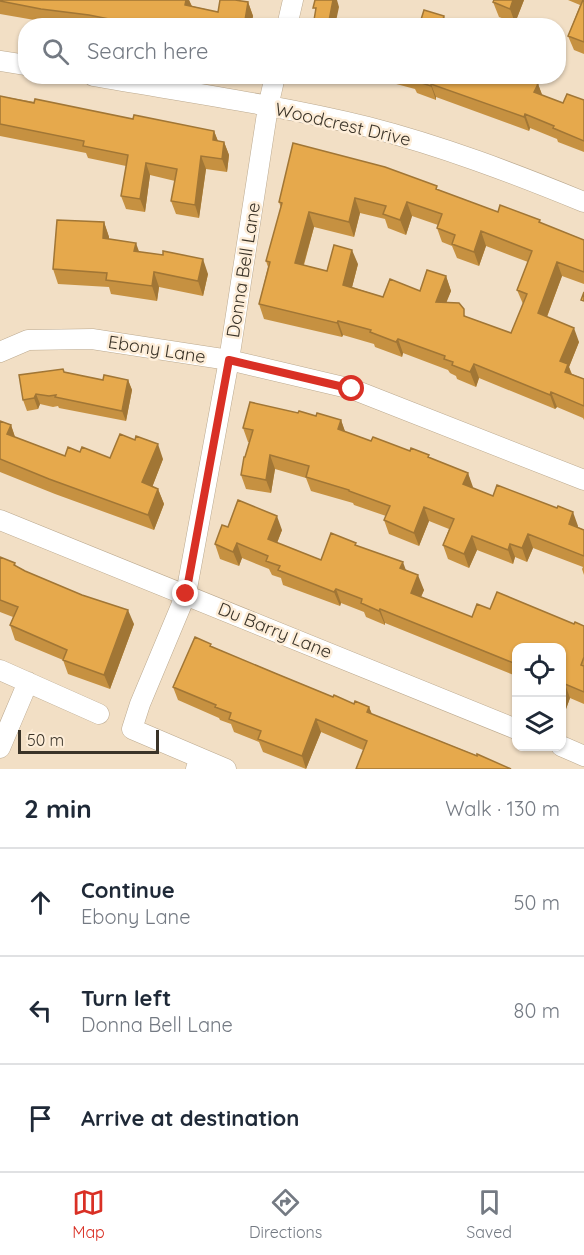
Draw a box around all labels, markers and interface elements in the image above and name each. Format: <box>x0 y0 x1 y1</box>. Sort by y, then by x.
search box <box>18 18 566 84</box>
icon: search <box>39 35 72 68</box>
text: Search here <box>87 37 208 65</box>
street label: Woodcrest Drive <box>273 97 413 151</box>
street label: Donna Bell Lane <box>221 201 265 339</box>
street label: Ebony Lane <box>107 330 207 368</box>
route start <box>338 375 364 401</box>
route end <box>172 580 198 606</box>
street label: Du Barry Lane <box>215 597 335 663</box>
map controls <box>512 643 566 751</box>
button: locate <box>512 643 566 697</box>
button: layers <box>512 697 566 751</box>
scale bar <box>18 727 159 754</box>
text: 50 m <box>27 730 64 750</box>
text: 2 min <box>24 792 92 825</box>
text: Walk · 130 m <box>445 796 560 821</box>
text: Continue <box>81 876 175 904</box>
icon: ahead <box>24 886 57 919</box>
text: 50 m <box>514 890 560 915</box>
text: Ebony Lane <box>81 904 190 929</box>
text: Turn left <box>81 984 171 1012</box>
icon: left <box>24 994 57 1027</box>
text: 80 m <box>514 998 560 1023</box>
text: Donna Bell Lane <box>81 1012 233 1037</box>
icon: arrive <box>24 1102 57 1135</box>
text: Arrive at destination <box>81 1104 299 1132</box>
tab: Map <box>72 1186 105 1242</box>
tab: Directions <box>249 1186 322 1242</box>
tab: Saved <box>466 1186 512 1242</box>

